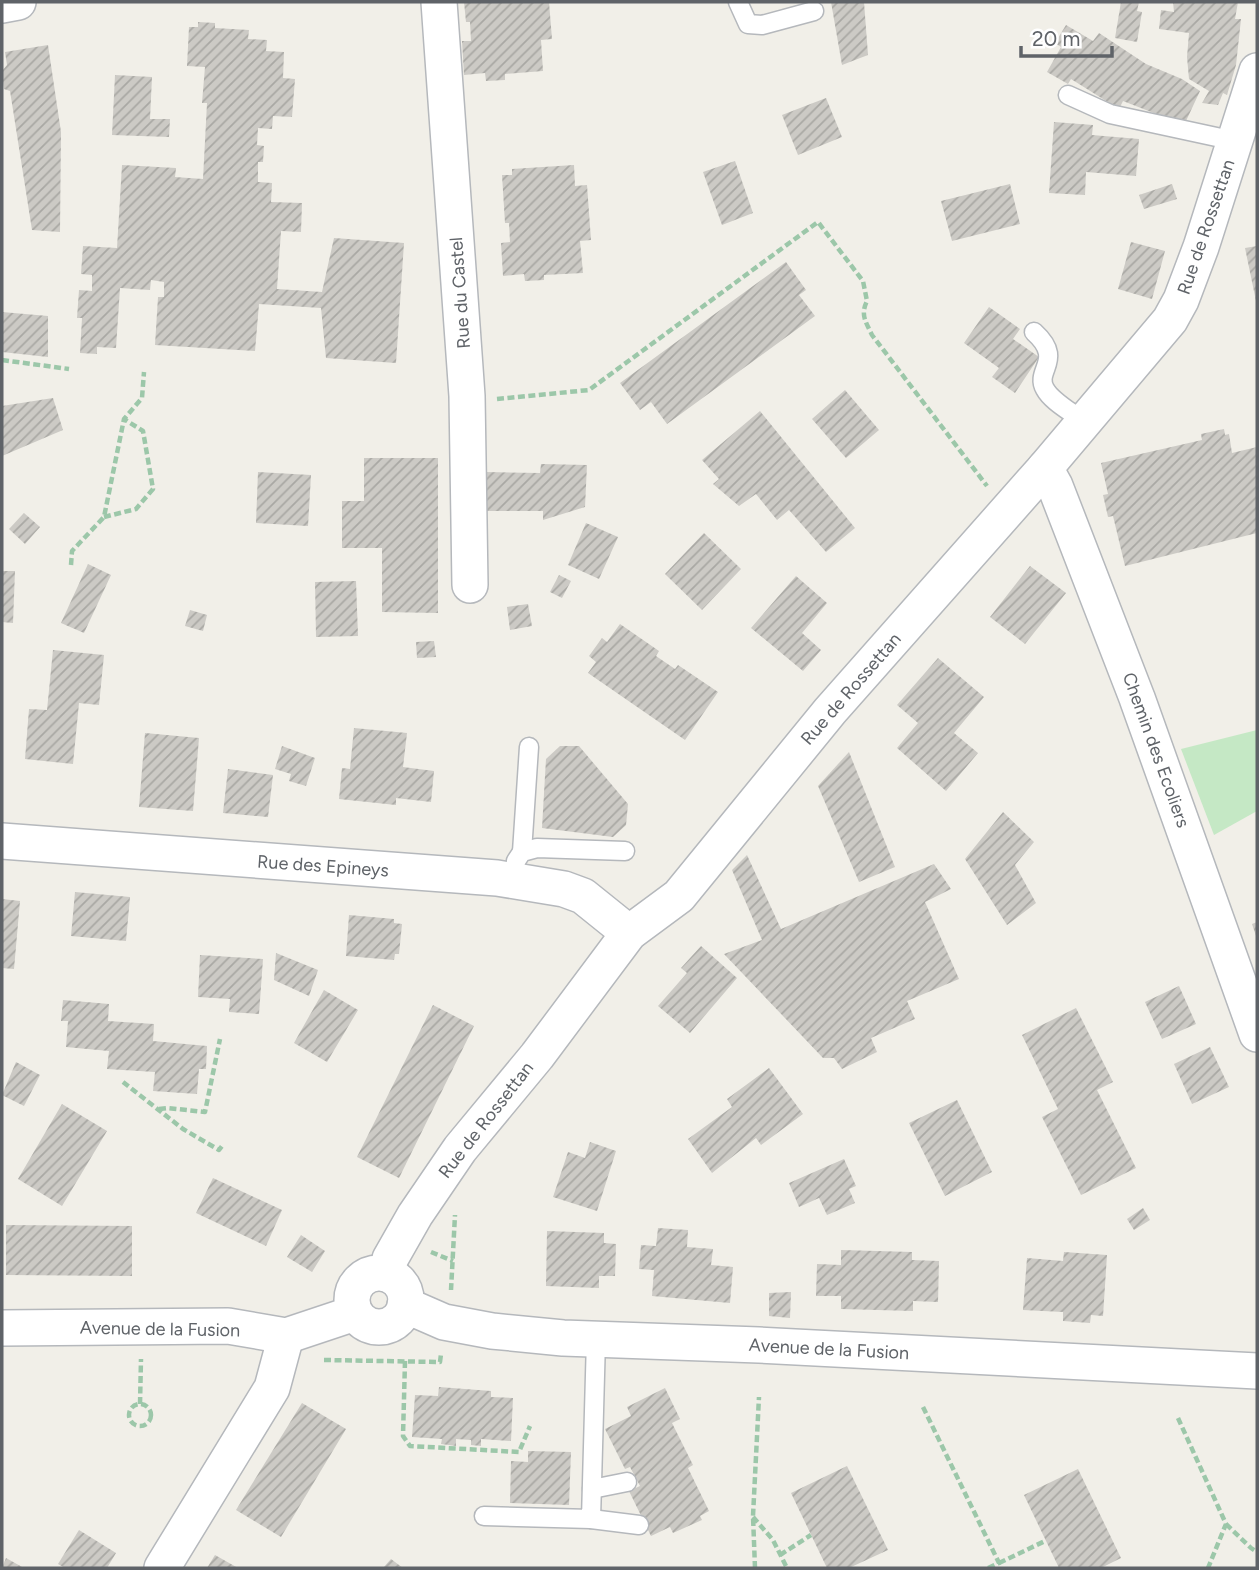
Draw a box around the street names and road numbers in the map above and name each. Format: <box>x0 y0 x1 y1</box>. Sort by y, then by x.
street label: Rue de Rossettan <box>1173 157 1239 297</box>
street label: Rue du Castel <box>445 237 475 349</box>
street label: Rue de Rossettan <box>796 628 906 750</box>
street label: Chemin des Ecoliers <box>1118 669 1194 831</box>
street label: Rue des Epineys <box>257 850 389 882</box>
street label: Rue de Rossettan <box>434 1057 538 1183</box>
street label: Avenue de la Fusion <box>80 1317 240 1341</box>
street label: Avenue de la Fusion <box>748 1334 910 1364</box>

